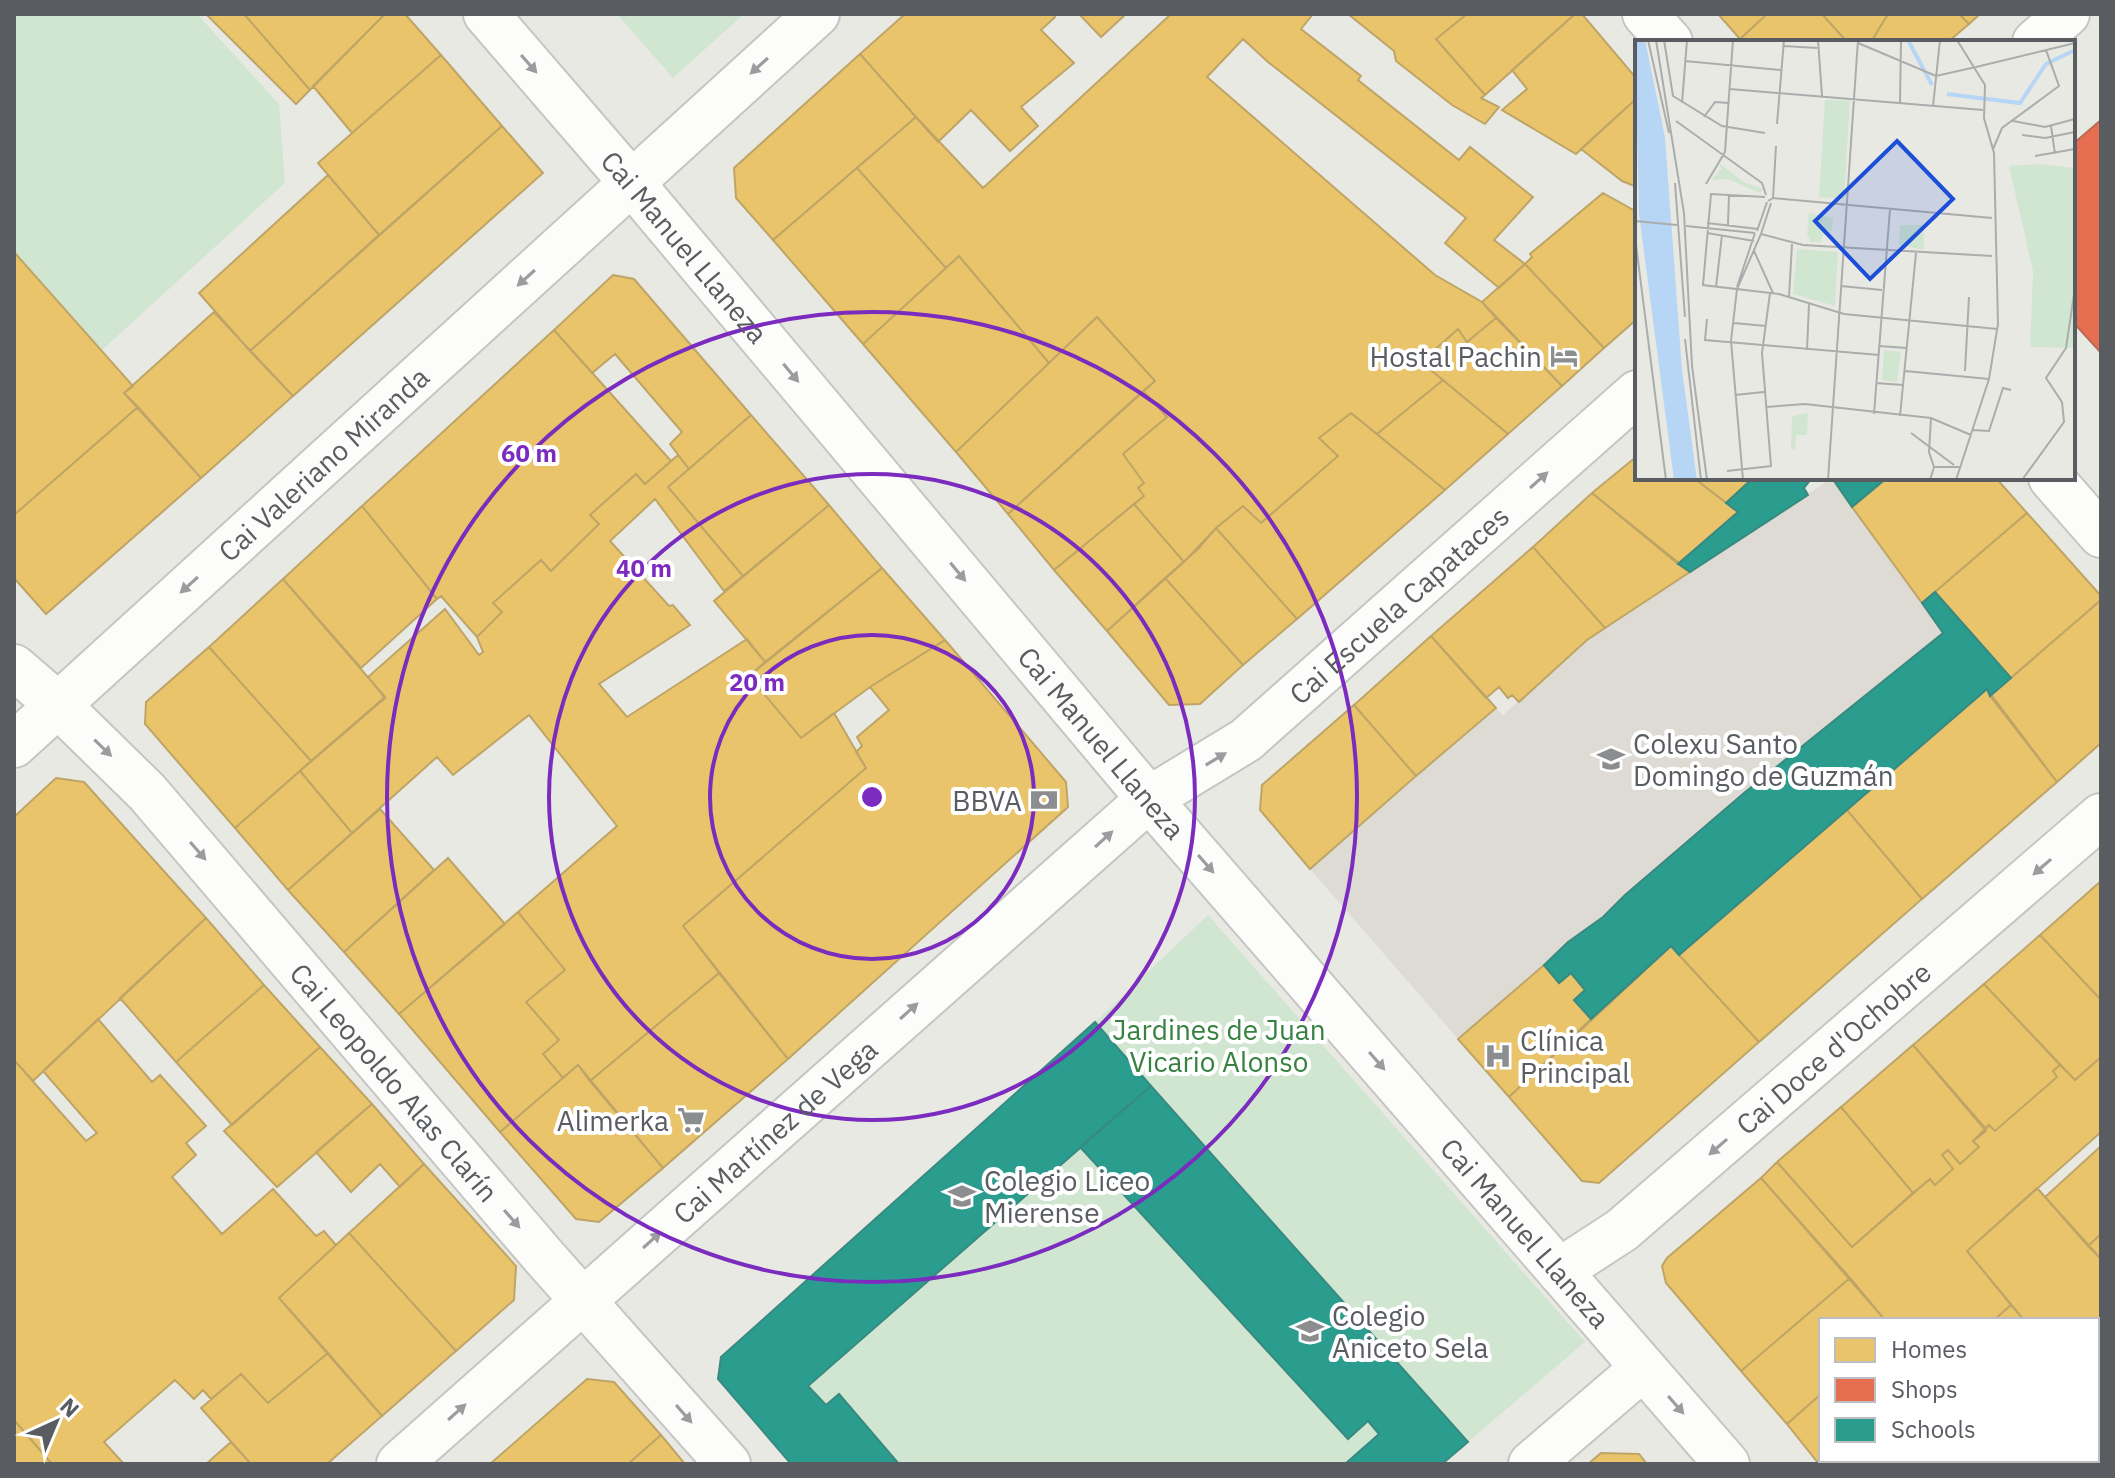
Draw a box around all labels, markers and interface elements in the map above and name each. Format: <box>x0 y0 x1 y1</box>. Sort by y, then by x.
inset map <box>1635 40 2075 480</box>
one-way arrow <box>520 54 537 74</box>
one-way arrow <box>749 57 769 75</box>
street label: Cai Manuel Llaneza <box>593 142 777 351</box>
one-way arrow <box>517 269 536 287</box>
place label: Hostal Pachin <box>1370 338 1542 375</box>
hotel icon: Hostal Pachin <box>1549 341 1579 371</box>
street label: Cai Valeriano Miranda <box>210 358 436 569</box>
one-way arrow <box>782 363 799 383</box>
text: 60 m <box>501 437 557 469</box>
one-way arrow <box>1530 471 1549 489</box>
street label: Cai Escuela Capataces <box>1281 497 1516 712</box>
text: 40 m <box>616 552 672 584</box>
one-way arrow <box>949 562 966 582</box>
one-way arrow <box>179 576 198 594</box>
street label: Cai Manuel Llaneza <box>1010 639 1194 847</box>
text: 20 m <box>729 666 785 698</box>
place label: Colexu Santo Domingo de Guzmán <box>1633 725 1894 794</box>
one-way arrow <box>93 739 112 757</box>
school or university icon: Colexu Santo Domingo de Guzmán <box>1596 744 1626 774</box>
one-way arrow <box>1205 752 1227 766</box>
place label: BBVA <box>952 782 1022 819</box>
centre of rings <box>858 783 886 811</box>
bank icon: BBVA <box>1029 785 1059 815</box>
one-way arrow <box>1093 831 1113 848</box>
one-way arrow <box>189 841 206 861</box>
one-way arrow <box>1197 854 1214 874</box>
one-way arrow <box>2032 858 2052 875</box>
street label: Cai Doce d'Ochobre <box>1728 953 1938 1142</box>
street label: Cai Leopoldo Alas Clarín <box>282 955 507 1209</box>
one-way arrow <box>900 1003 919 1021</box>
park label: Jardines de Juan Vicario Alonso <box>1112 1011 1326 1080</box>
place label: Clínica Principal <box>1520 1022 1630 1091</box>
street label: Cai Martínez de Vega <box>665 1030 885 1231</box>
hospital icon: Clínica Principal <box>1483 1041 1513 1071</box>
one-way arrow <box>1367 1051 1385 1070</box>
place label: Alimerka <box>557 1102 669 1139</box>
supermarket icon: Alimerka <box>676 1105 706 1135</box>
street label: Cai Manuel Llaneza <box>1433 1130 1619 1336</box>
one-way arrow <box>1709 1138 1729 1155</box>
place label: Colegio Liceo Mierense <box>984 1162 1150 1231</box>
school or university icon: Colegio Liceo Mierense <box>947 1181 977 1211</box>
one-way arrow <box>503 1209 521 1229</box>
one-way arrow <box>642 1231 661 1249</box>
place label: Colegio Aniceto Sela <box>1332 1297 1488 1366</box>
school or university icon: Colegio Aniceto Sela <box>1295 1316 1325 1346</box>
legend <box>1819 1318 2099 1462</box>
text: Homes <box>1891 1333 1967 1365</box>
text: Shops <box>1891 1373 1958 1405</box>
north arrow <box>16 1382 96 1462</box>
text: N <box>54 1391 86 1423</box>
one-way arrow <box>1666 1395 1684 1414</box>
one-way arrow <box>448 1404 467 1422</box>
one-way arrow <box>675 1405 693 1424</box>
text: Schools <box>1891 1413 1976 1445</box>

